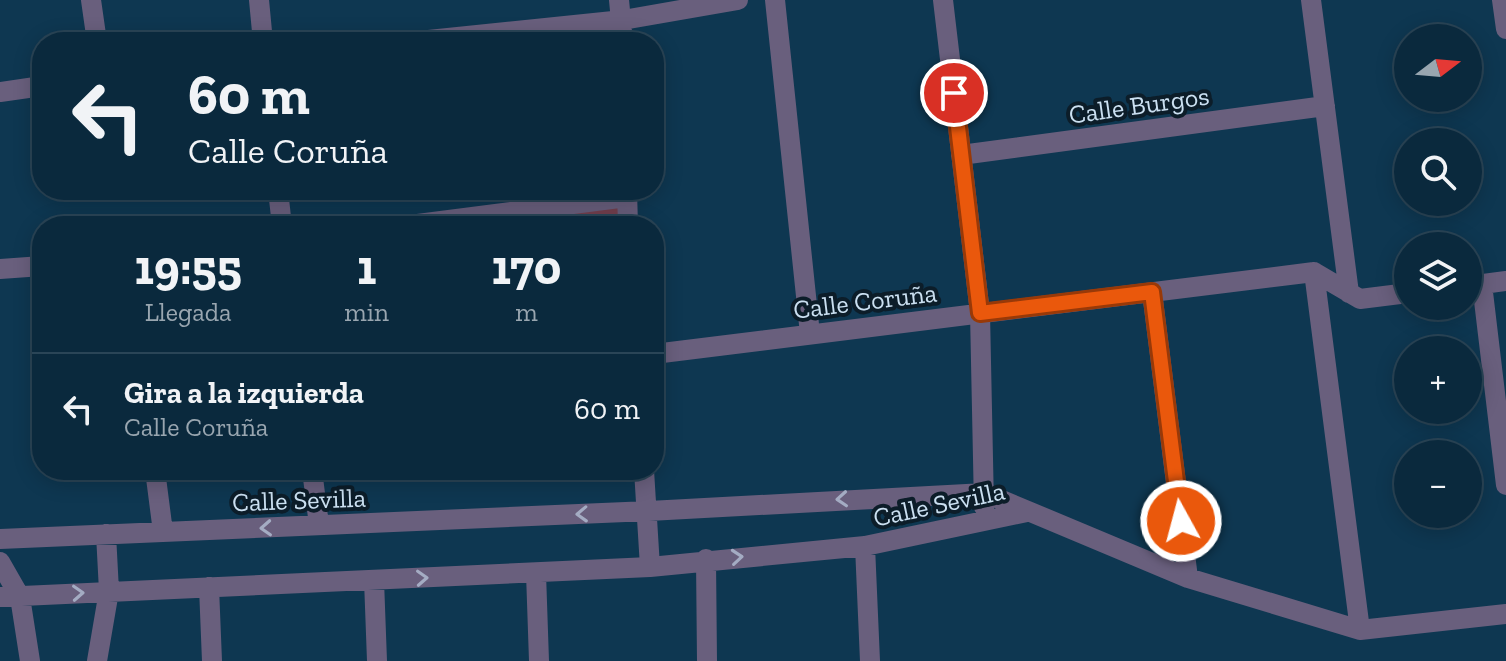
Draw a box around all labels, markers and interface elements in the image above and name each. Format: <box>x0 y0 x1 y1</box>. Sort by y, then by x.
north arrow <box>1394 24 1482 112</box>
map controls <box>1394 24 1482 528</box>
pin <box>920 59 988 127</box>
text: 60 m <box>188 61 310 128</box>
icon: left <box>56 64 160 168</box>
icon: arrive <box>932 71 976 115</box>
street label: Calle Burgos <box>1067 79 1211 131</box>
button: search <box>1394 128 1482 216</box>
text: Calle Coruña <box>188 129 388 172</box>
button: layers <box>1394 232 1482 320</box>
text: 19:55 <box>135 239 242 296</box>
text: 1 <box>357 239 376 296</box>
text: 170 <box>492 239 561 296</box>
street label: Calle Coruña <box>791 276 939 326</box>
text: Llegada <box>145 296 232 328</box>
text: min <box>344 296 389 328</box>
text: m <box>515 296 538 328</box>
button: + <box>1394 336 1482 424</box>
text: Gira a la izquierda <box>124 375 364 411</box>
icon: left <box>56 387 100 431</box>
text: 60 m <box>574 391 640 427</box>
text: Calle Coruña <box>124 411 268 443</box>
button: − <box>1394 440 1482 528</box>
street label: Calle Sevilla <box>870 474 1008 534</box>
position arrow <box>1139 479 1223 563</box>
street label: Calle Sevilla <box>232 482 367 518</box>
one-way arrow <box>835 490 848 507</box>
one-way arrow <box>575 506 588 523</box>
one-way arrow <box>259 519 272 536</box>
one-way arrow <box>731 548 744 565</box>
one-way arrow <box>416 569 429 586</box>
one-way arrow <box>72 585 85 602</box>

